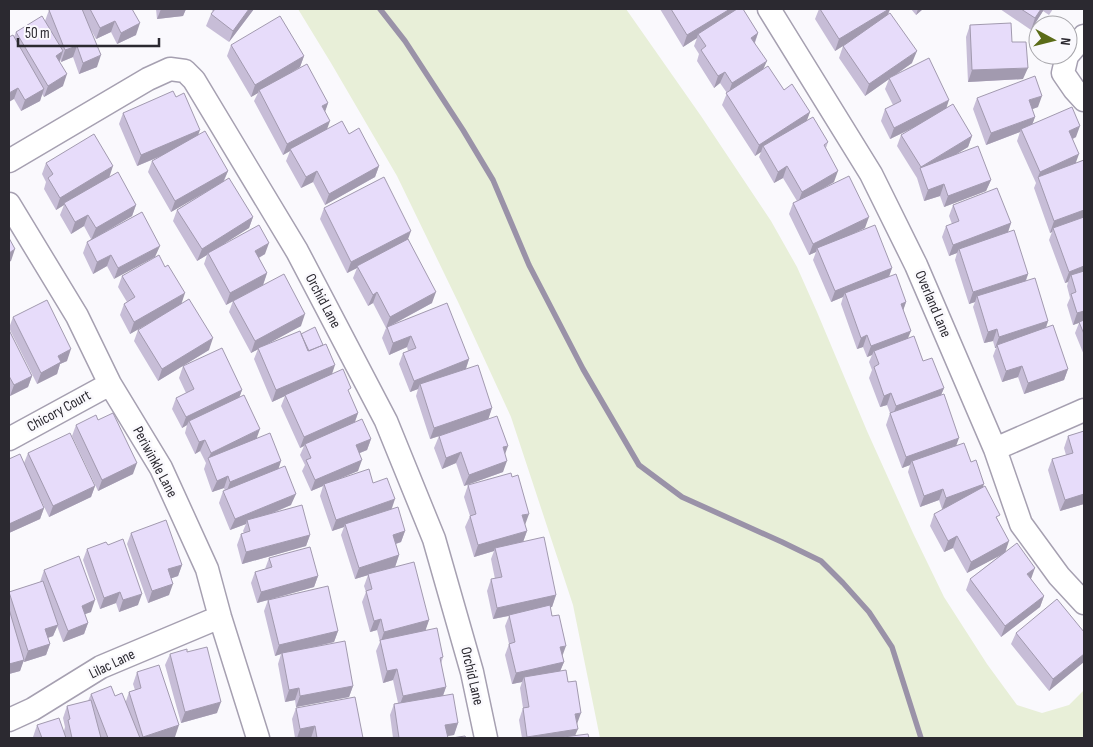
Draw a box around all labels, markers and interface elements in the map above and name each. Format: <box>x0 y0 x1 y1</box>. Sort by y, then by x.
scale bar <box>18 15 159 47</box>
north arrow <box>1028 15 1078 65</box>
text: 50 m <box>25 24 50 43</box>
text: N <box>1057 37 1074 46</box>
street label: Overland Lane <box>910 268 956 340</box>
street label: Orchid Lane <box>301 270 345 332</box>
street label: Chicory Court <box>24 386 95 436</box>
street label: Periwinkle Lane <box>128 423 182 501</box>
street label: Lilac Lane <box>86 645 138 683</box>
street label: Orchid Lane <box>456 645 488 707</box>

